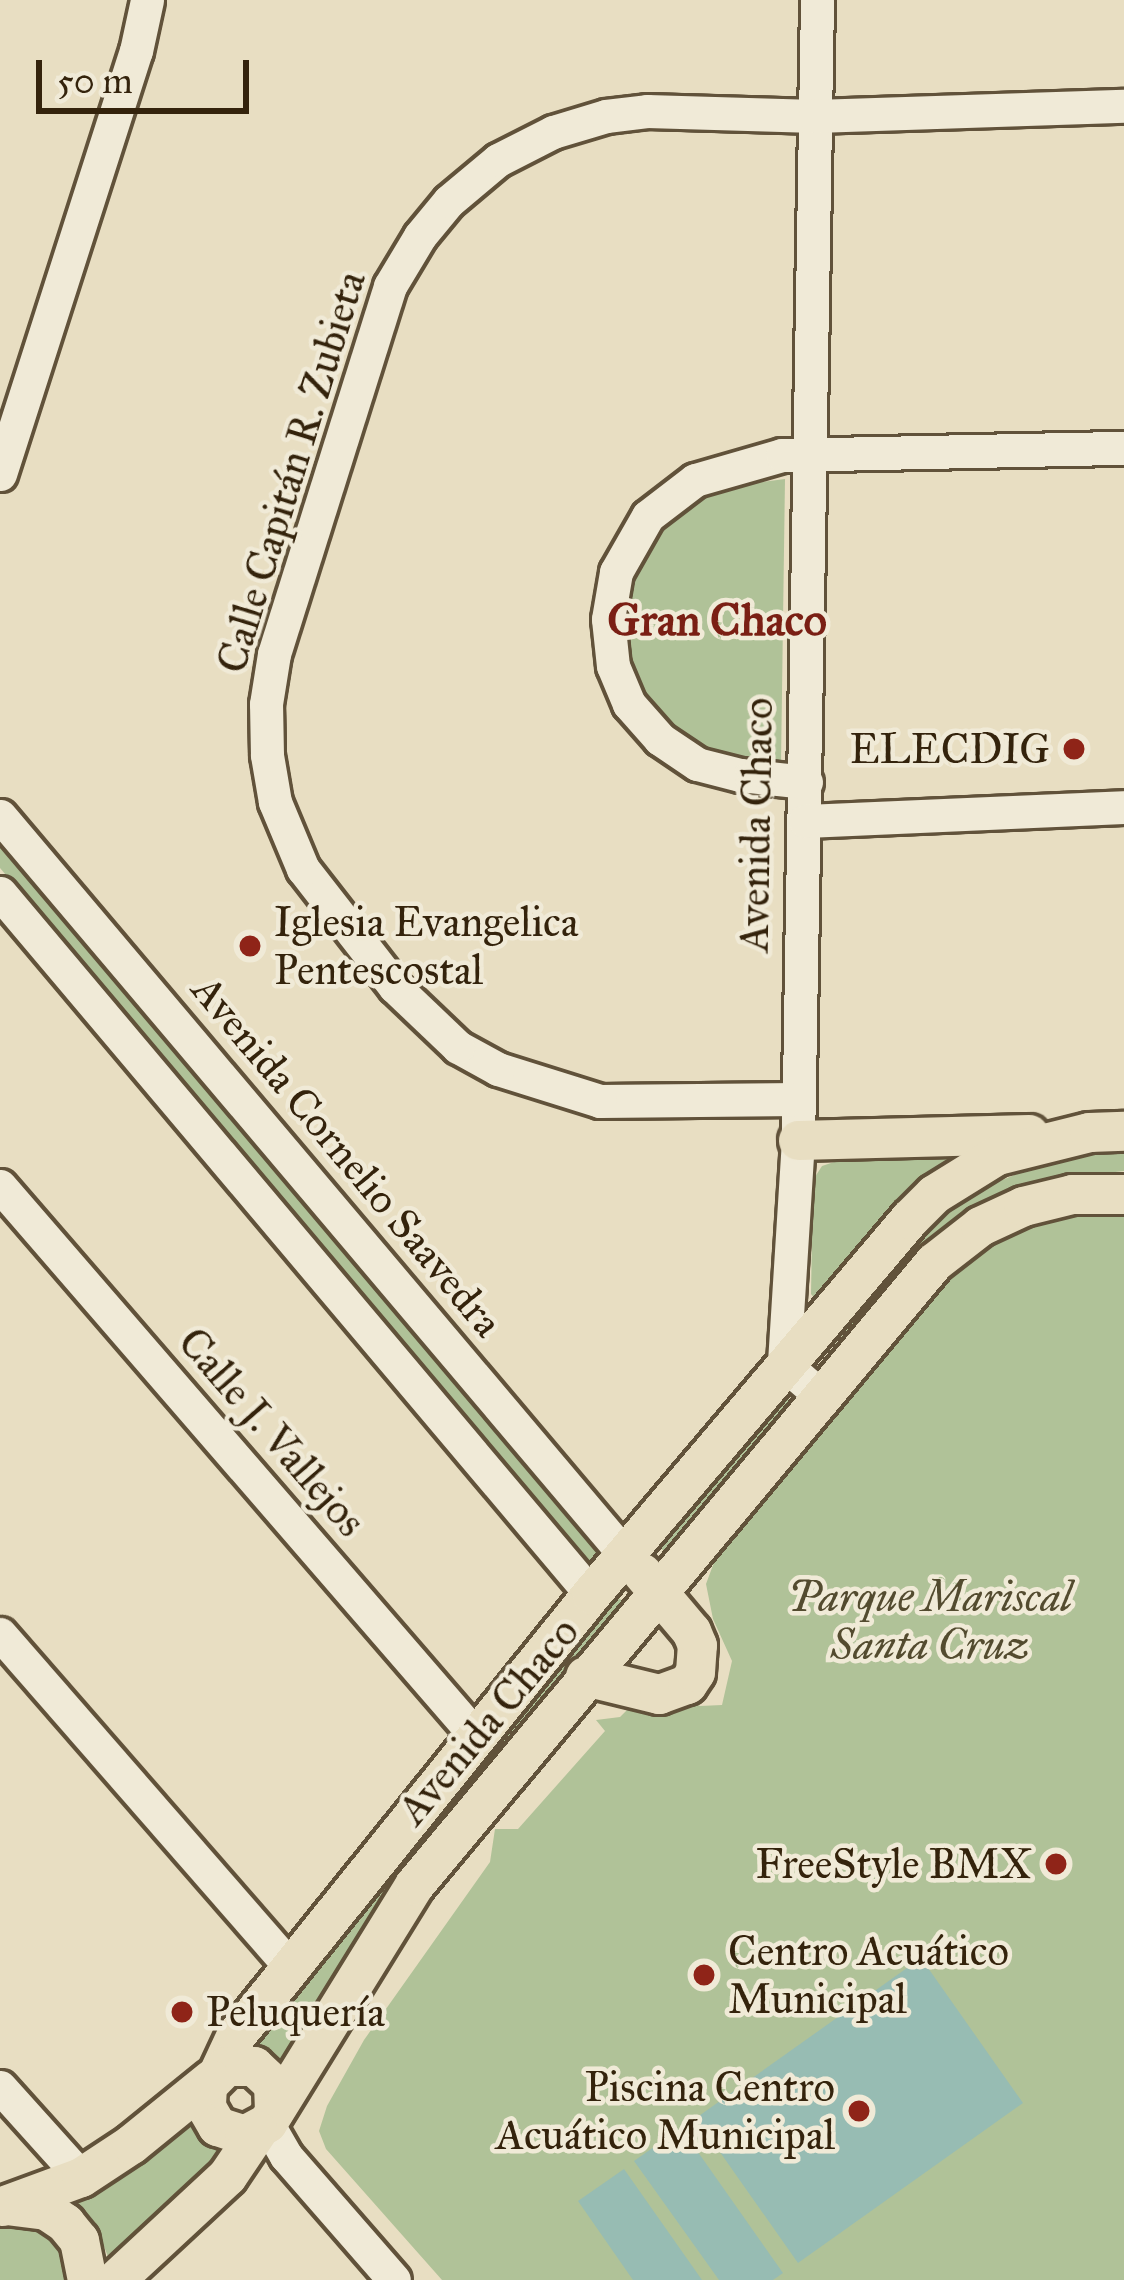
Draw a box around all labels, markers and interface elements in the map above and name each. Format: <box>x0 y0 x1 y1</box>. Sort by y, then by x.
scale bar <box>42 36 255 110</box>
text: 50 m <box>57 59 133 103</box>
street label: Calle Capitán R. Zubieta <box>206 265 376 679</box>
district label: Gran Chaco <box>607 593 827 647</box>
street label: Avenida Chaco <box>729 697 783 953</box>
place label: ELECDIG <box>850 724 1050 774</box>
marker: ELECDIG <box>1061 736 1087 762</box>
place label: Iglesia Evangelica Pentescostal <box>274 897 578 996</box>
marker: Iglesia Evangelica Pentescostal <box>237 933 263 959</box>
street label: Avenida Cornelio Saavedra <box>181 965 513 1347</box>
street label: Calle J. Vallejos <box>168 1317 376 1547</box>
park label: Parque Mariscal Santa Cruz <box>788 1572 1072 1670</box>
street label: Avenida Chaco <box>387 1607 589 1835</box>
place label: FreeStyle BMX <box>755 1839 1032 1889</box>
marker: FreeStyle BMX <box>1043 1851 1069 1877</box>
place label: Centro Acuático Municipal <box>728 1926 1009 2024</box>
marker: Centro Acuático Municipal <box>691 1962 717 1988</box>
place label: Peluquería <box>206 1987 385 2037</box>
marker: Peluquería <box>169 1999 195 2025</box>
place label: Piscina Centro Acuático Municipal <box>496 2062 835 2160</box>
marker: Piscina Centro Acuático Municipal <box>846 2098 872 2124</box>

